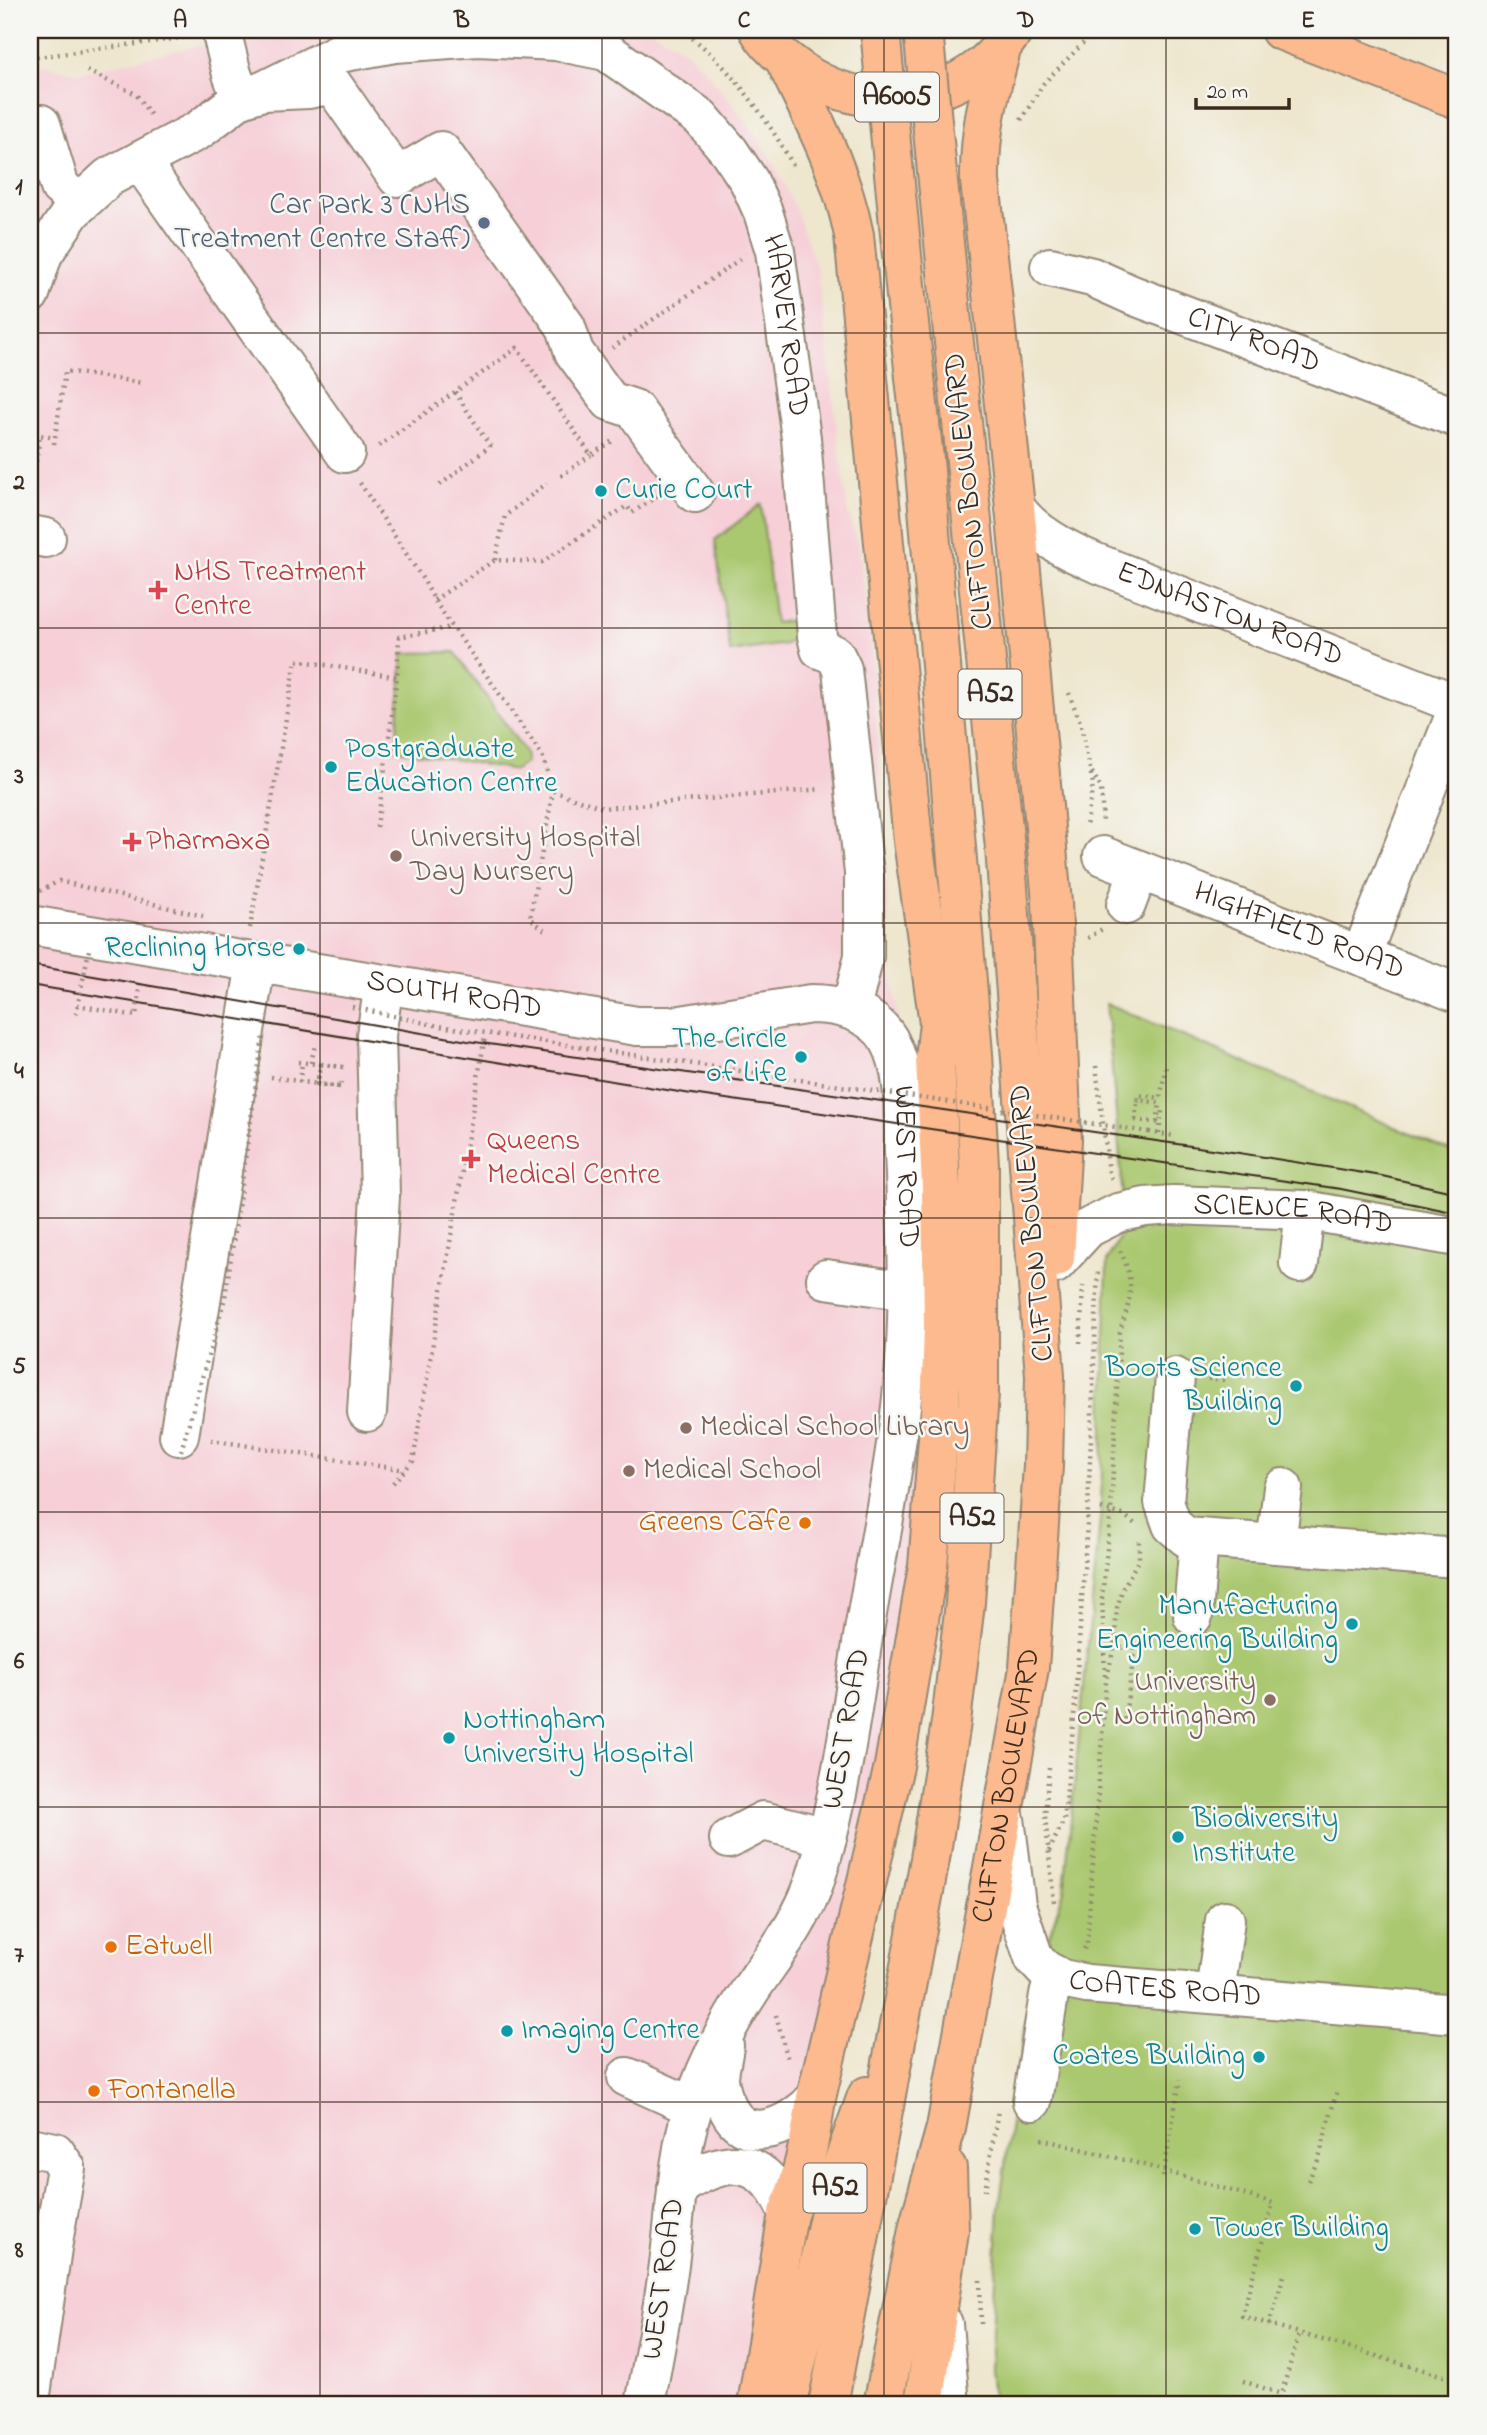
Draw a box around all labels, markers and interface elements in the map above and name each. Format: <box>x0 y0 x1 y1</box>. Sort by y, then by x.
text: A <box>173 5 187 38</box>
text: B <box>453 5 470 38</box>
text: C <box>738 5 751 38</box>
text: D <box>1017 5 1034 38</box>
text: E <box>1301 5 1315 38</box>
scale bar <box>1196 66 1289 110</box>
road number: A6005 <box>855 72 939 122</box>
text: 20 m <box>1207 78 1248 108</box>
text: 1 <box>15 172 23 205</box>
place label: Car Park 3 (NHS Treatment Centre Staff) <box>174 184 470 262</box>
marker: Car Park 3 (NHS Treatment Centre Staff) <box>476 215 492 231</box>
street label: HARVEY ROAD <box>749 229 820 419</box>
street label: CITY ROAD <box>1181 296 1326 386</box>
street label: CLIFTON BOULEVARD <box>934 350 1006 632</box>
text: 2 <box>12 467 25 500</box>
place label: Curie Court <box>615 469 753 513</box>
marker: Curie Court <box>593 483 609 499</box>
place label: NHS Treatment Centre <box>174 551 366 629</box>
street label: EDNASTON ROAD <box>1110 551 1349 679</box>
marker: NHS Treatment Centre <box>148 580 168 600</box>
road number: A52 <box>958 670 1021 718</box>
place label: Postgraduate Education Centre <box>345 728 558 806</box>
marker: Postgraduate Education Centre <box>323 759 339 775</box>
text: 3 <box>13 761 24 794</box>
place label: University Hospital Day Nursery <box>409 817 641 895</box>
place label: Pharmaxa <box>146 820 270 864</box>
marker: Pharmaxa <box>124 834 140 850</box>
marker: University Hospital Day Nursery <box>388 848 404 864</box>
street label: HIGHFIELD ROAD <box>1187 871 1411 993</box>
place label: Reclining Horse <box>104 927 286 971</box>
marker: Reclining Horse <box>291 941 307 957</box>
street label: SOUTH ROAD <box>363 959 545 1032</box>
place label: The Circle of Life <box>672 1018 788 1096</box>
marker: The Circle of Life <box>793 1049 809 1065</box>
text: 4 <box>14 1056 24 1089</box>
street label: CLIFTON BOULEVARD <box>999 1083 1067 1363</box>
street label: WEST ROAD <box>880 1084 929 1249</box>
place label: Queens Medical Centre <box>487 1120 661 1198</box>
marker: Queens Medical Centre <box>461 1149 481 1169</box>
street label: SCIENCE ROAD <box>1193 1184 1397 1247</box>
place label: Boots Science Building <box>1104 1347 1283 1425</box>
text: 5 <box>12 1351 26 1384</box>
marker: Boots Science Building <box>1288 1378 1304 1394</box>
place label: Medical School Library <box>700 1406 969 1450</box>
marker: Medical School Library <box>678 1420 694 1436</box>
place label: Medical School <box>643 1449 821 1493</box>
marker: Medical School <box>621 1463 637 1479</box>
road number: A52 <box>940 1494 1004 1542</box>
place label: Greens Cafe <box>638 1501 792 1545</box>
marker: Greens Cafe <box>797 1515 813 1531</box>
place label: Manufacturing Engineering Building <box>1096 1585 1338 1663</box>
marker: Manufacturing Engineering Building <box>1344 1616 1360 1632</box>
street label: WEST ROAD <box>811 1645 883 1813</box>
text: 6 <box>14 1646 25 1679</box>
street label: CLIFTON BOULEVARD <box>961 1647 1052 1927</box>
place label: University of Nottingham <box>1077 1661 1256 1739</box>
marker: University of Nottingham <box>1262 1692 1278 1708</box>
place label: Nottingham University Hospital <box>463 1699 694 1777</box>
marker: Nottingham University Hospital <box>441 1730 457 1746</box>
place label: Biodiversity Institute <box>1191 1798 1338 1876</box>
marker: Biodiversity Institute <box>1170 1829 1186 1845</box>
place label: Eatwell <box>125 1925 213 1969</box>
marker: Eatwell <box>103 1939 119 1955</box>
text: 7 <box>14 1940 24 1973</box>
street label: COATES ROAD <box>1065 1959 1263 2020</box>
place label: Imaging Centre <box>521 2009 700 2053</box>
marker: Imaging Centre <box>499 2023 515 2039</box>
place label: Coates Building <box>1052 2035 1245 2079</box>
marker: Coates Building <box>1251 2049 1267 2065</box>
place label: Fontanella <box>107 2069 236 2113</box>
marker: Fontanella <box>86 2083 102 2099</box>
road number: A52 <box>804 2164 866 2212</box>
street label: WEST ROAD <box>631 2195 697 2363</box>
place label: Tower Building <box>1209 2207 1389 2251</box>
marker: Tower Building <box>1187 2221 1203 2237</box>
text: 8 <box>14 2235 24 2268</box>

